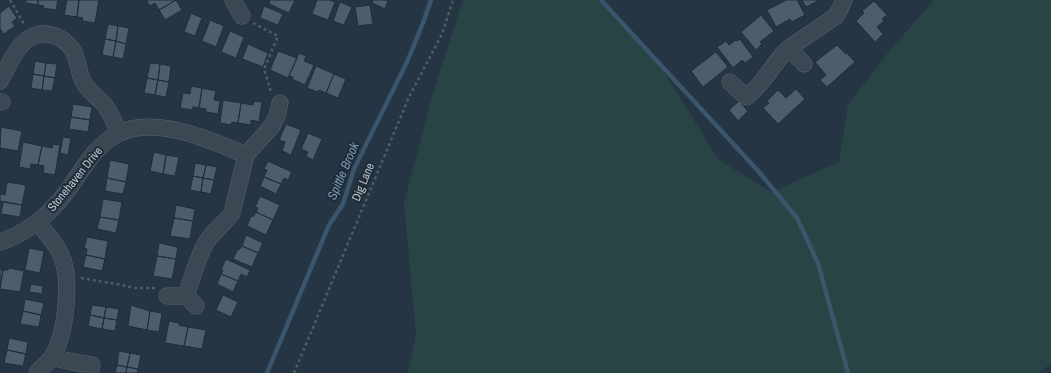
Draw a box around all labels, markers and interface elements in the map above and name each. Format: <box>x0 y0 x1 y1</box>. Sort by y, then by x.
water label: Spittle Brook <box>323 139 363 202</box>
street label: Stonehaven Drive <box>44 143 106 215</box>
street label: Dig Lane <box>348 160 378 204</box>

